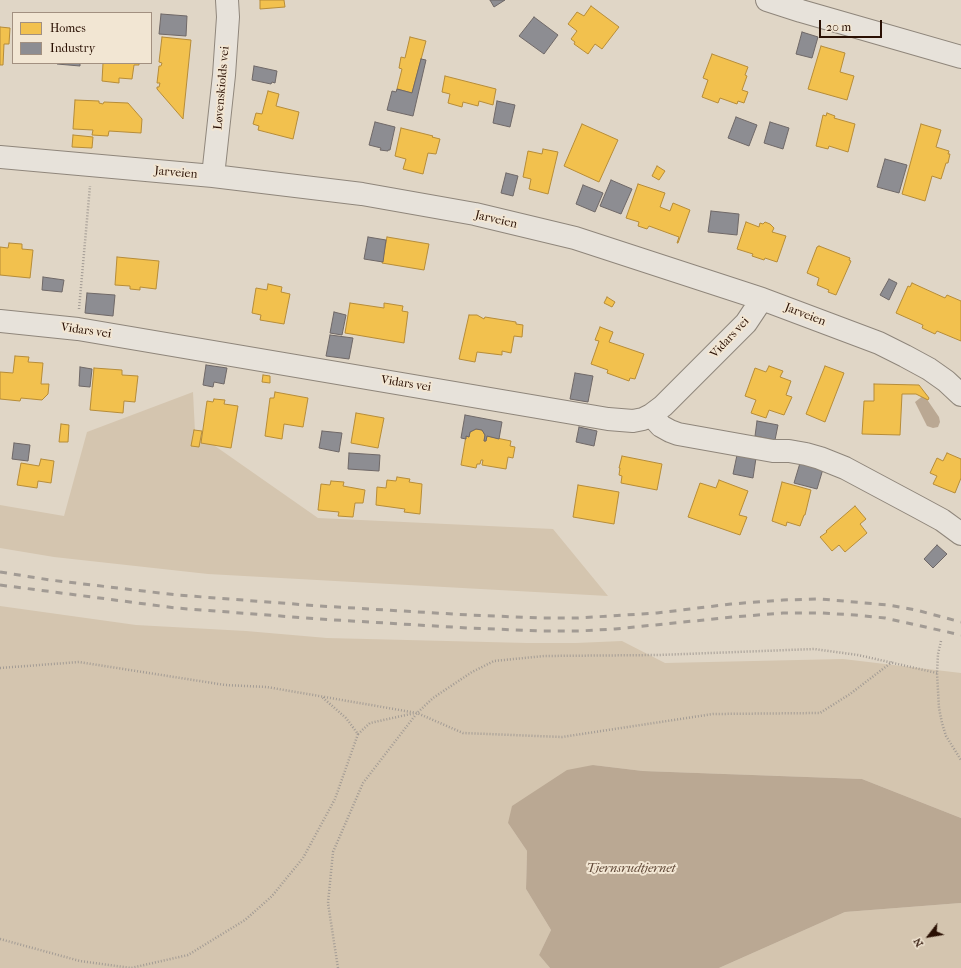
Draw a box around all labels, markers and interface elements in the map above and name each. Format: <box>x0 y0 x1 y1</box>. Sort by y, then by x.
legend <box>12 12 152 64</box>
scale bar <box>821 12 884 38</box>
text: 20 m <box>826 20 851 34</box>
text: Homes <box>50 21 86 35</box>
text: Industry <box>50 41 95 55</box>
street label: Løvenskiolds vei <box>211 46 233 130</box>
street label: Jarveien <box>154 164 198 182</box>
street label: Jarveien <box>473 208 519 232</box>
street label: Jarveien <box>782 301 828 329</box>
street label: Vidars vei <box>707 315 753 361</box>
street label: Vidars vei <box>60 320 112 342</box>
street label: Vidars vei <box>380 373 432 395</box>
water label: Tjernsrudtjernet <box>587 861 675 877</box>
north arrow <box>909 916 949 956</box>
text: N <box>911 936 926 949</box>

